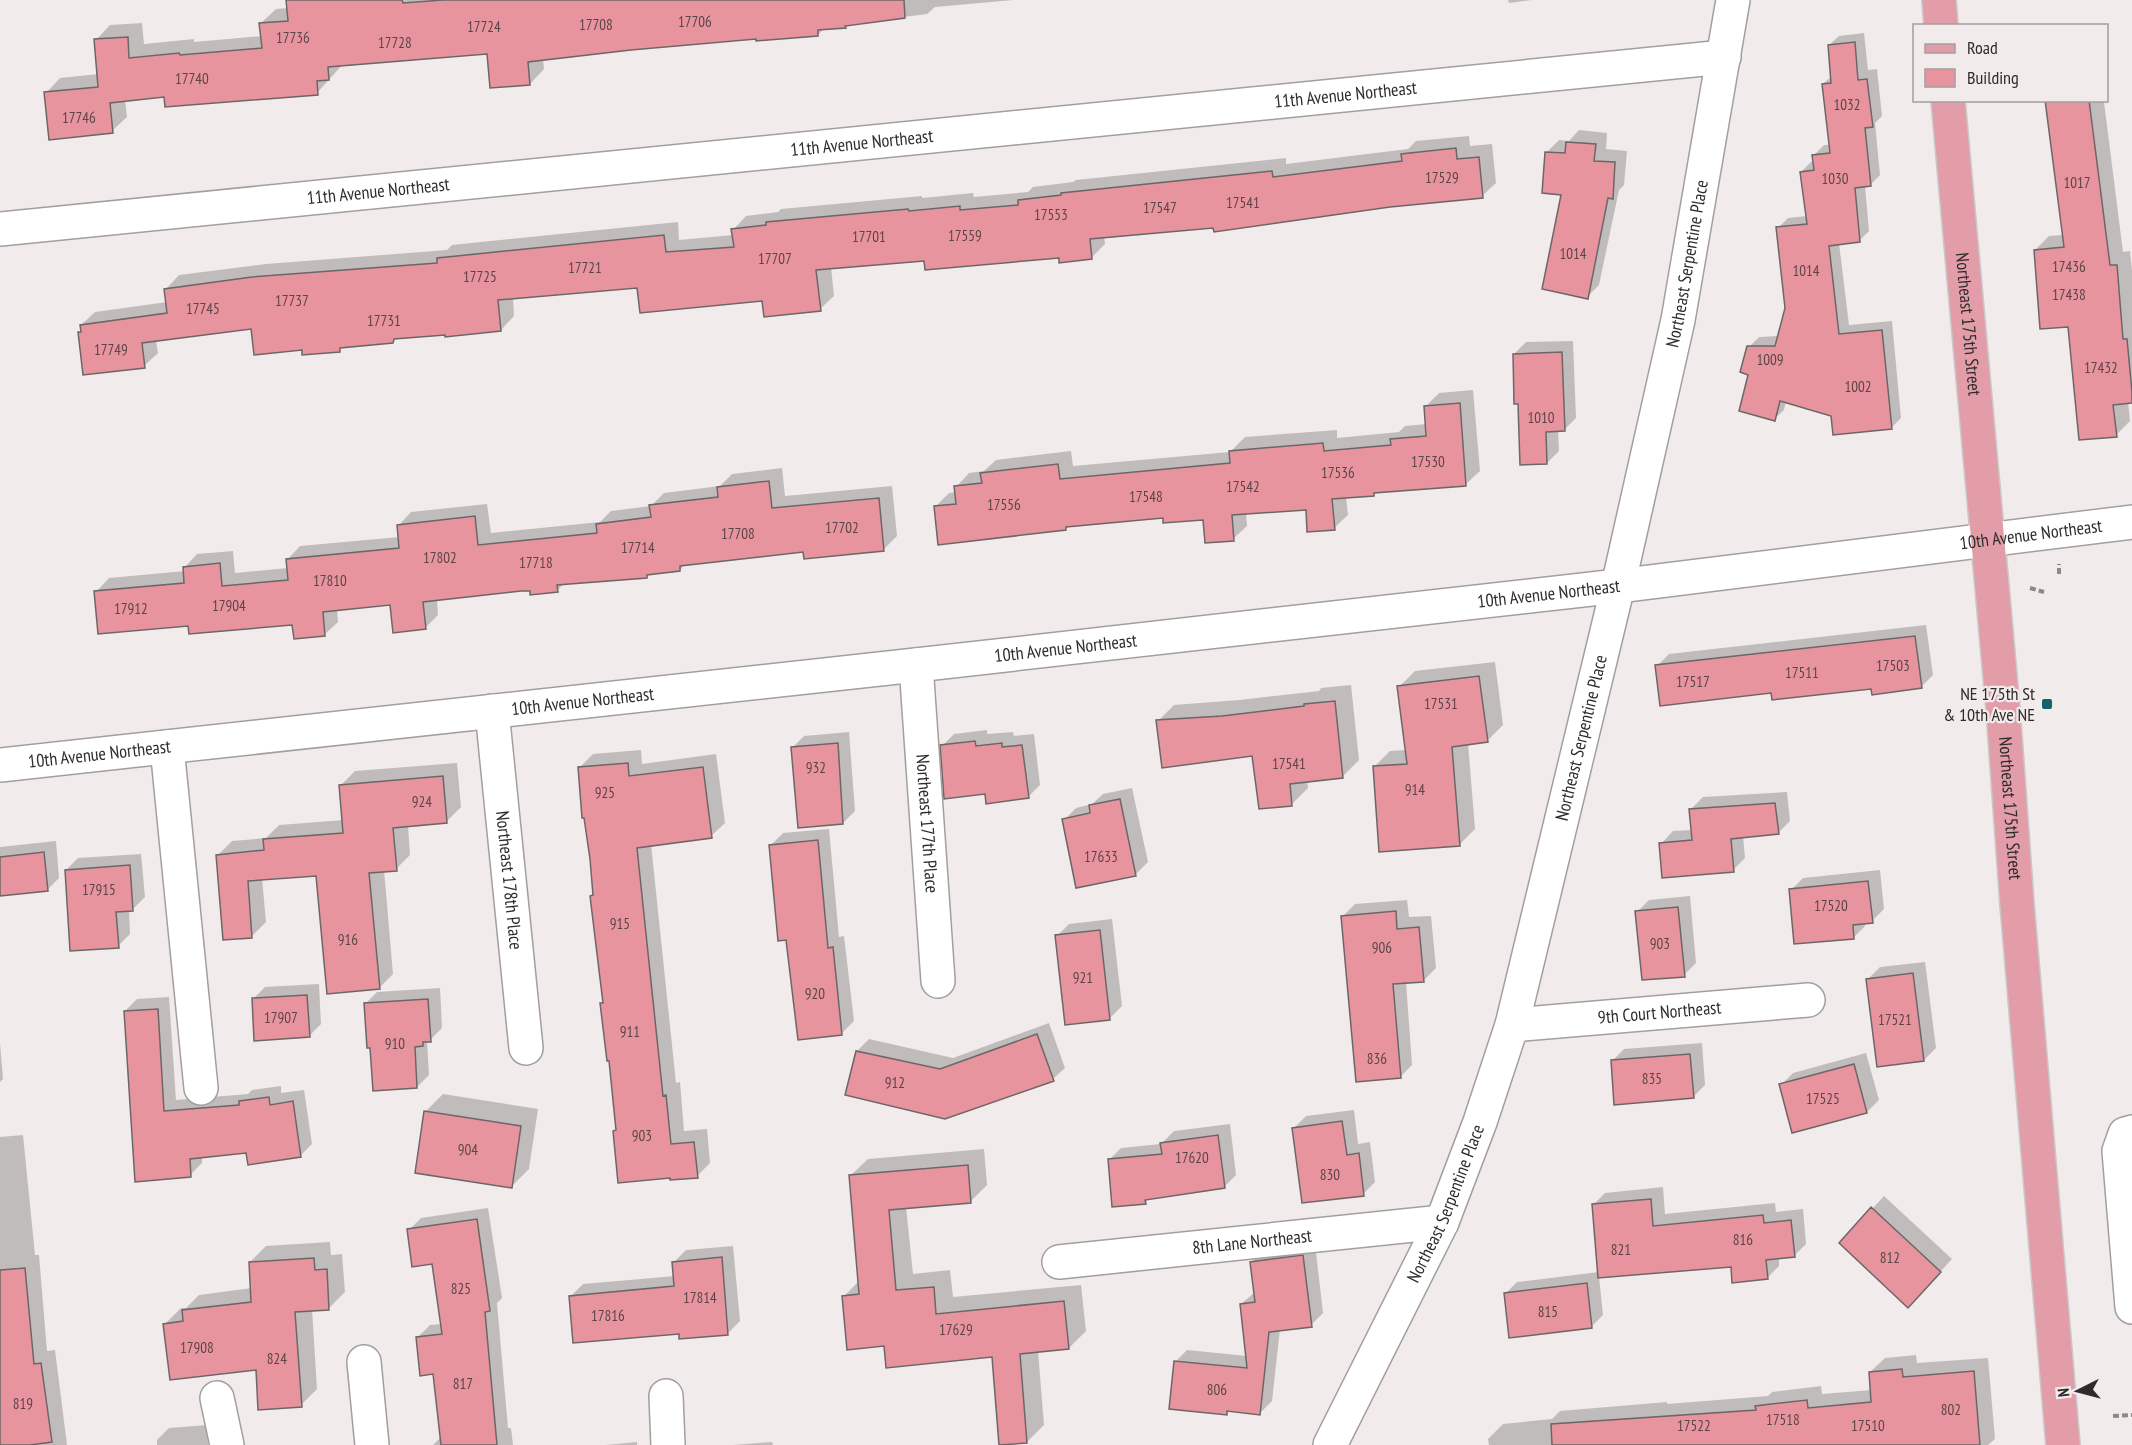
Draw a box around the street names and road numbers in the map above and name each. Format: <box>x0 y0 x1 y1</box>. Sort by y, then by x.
street label: 11th Avenue Northeast <box>1273 76 1418 113</box>
street label: 11th Avenue Northeast <box>789 124 934 161</box>
street label: 11th Avenue Northeast <box>306 172 451 209</box>
street label: Northeast Serpentine Place <box>1660 178 1713 350</box>
street label: Northeast 175th Street <box>1951 252 1987 397</box>
street label: 10th Avenue Northeast <box>1958 514 2103 554</box>
street label: 10th Avenue Northeast <box>1476 574 1621 613</box>
street label: 10th Avenue Northeast <box>993 628 1138 667</box>
street label: Northeast Serpentine Place <box>1550 653 1612 823</box>
street label: 10th Avenue Northeast <box>510 682 655 720</box>
street label: 10th Avenue Northeast <box>27 734 172 773</box>
street label: Northeast 175th Street <box>1994 736 2027 881</box>
street label: Northeast 177th Place <box>911 753 944 894</box>
street label: Northeast 178th Place <box>491 810 528 951</box>
street label: 9th Court Northeast <box>1597 995 1722 1029</box>
street label: Northeast Serpentine Place <box>1401 1121 1489 1286</box>
street label: 8th Lane Northeast <box>1191 1224 1313 1259</box>

